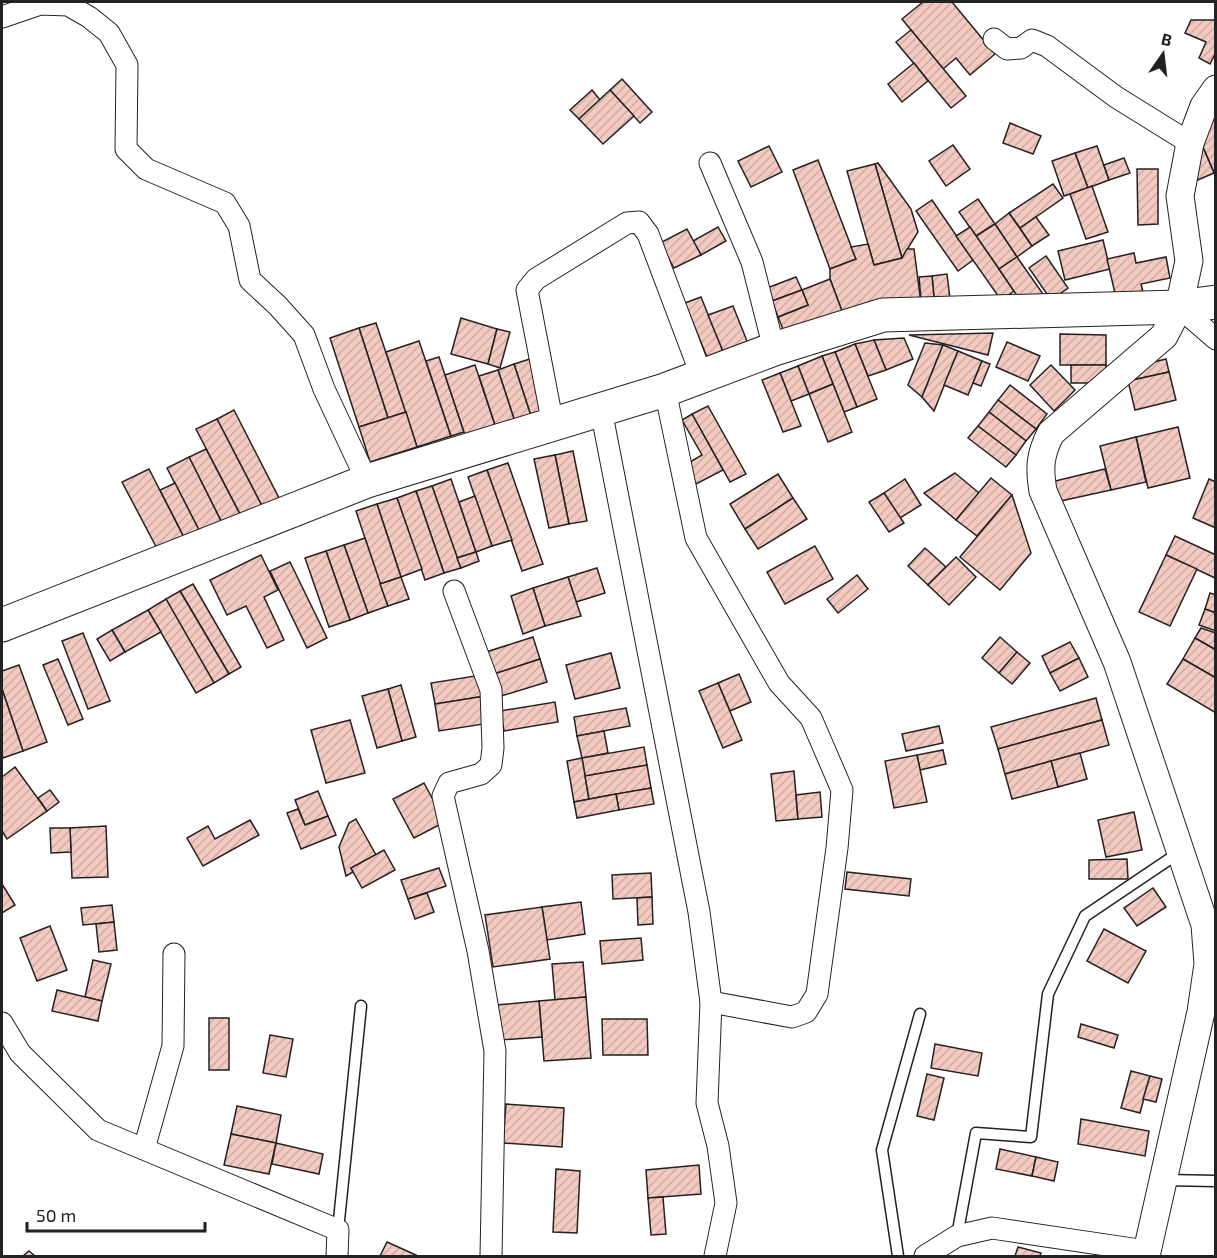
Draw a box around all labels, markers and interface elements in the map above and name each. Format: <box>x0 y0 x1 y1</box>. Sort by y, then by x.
north arrow <box>1133 24 1193 84</box>
text: B <box>1159 29 1174 49</box>
scale bar <box>27 1195 206 1233</box>
text: 50 m <box>36 1204 76 1226</box>

